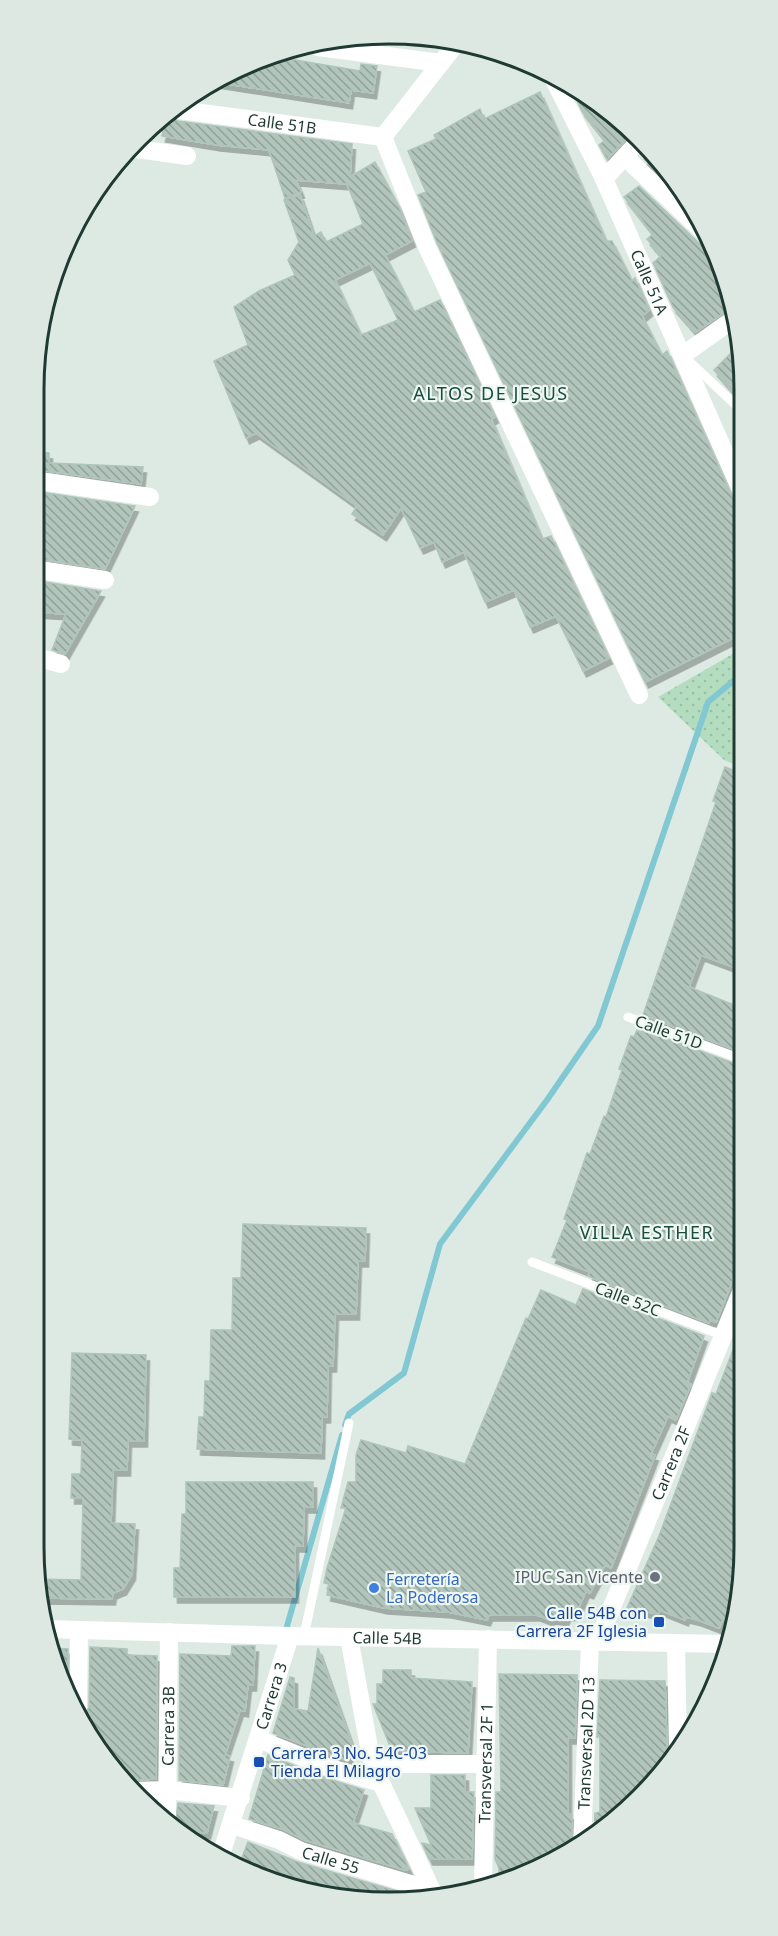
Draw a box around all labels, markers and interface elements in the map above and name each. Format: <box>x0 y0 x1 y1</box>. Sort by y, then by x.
street label: Calle 51B <box>246 108 318 139</box>
street label: Calle 51A <box>625 246 674 319</box>
district label: ALTOS DE JESUS <box>413 381 569 405</box>
street label: Calle 51D <box>632 1010 706 1054</box>
district label: VILLA ESTHER <box>580 1220 714 1244</box>
street label: Calle 52C <box>592 1276 664 1322</box>
street label: Carrera 2F <box>646 1423 696 1504</box>
place label: IPUC San Vicente <box>515 1566 643 1588</box>
place label: Ferretería La Poderosa <box>386 1568 478 1608</box>
marker: IPUC San Vicente <box>648 1570 662 1584</box>
marker: Ferretería La Poderosa <box>367 1581 381 1595</box>
place label: Calle 54B con Carrera 2F Iglesia <box>516 1602 647 1642</box>
marker: Calle 54B con Carrera 2F Iglesia <box>652 1615 666 1629</box>
street label: Calle 54B <box>352 1626 422 1649</box>
street label: Carrera 3 <box>250 1659 292 1732</box>
street label: Transversal 2D 13 <box>572 1676 600 1810</box>
street label: Carrera 3B <box>157 1686 179 1766</box>
street label: Transversal 2F 1 <box>473 1703 498 1823</box>
place label: Carrera 3 No. 54C-03 Tienda El Milagro <box>271 1742 427 1782</box>
marker: Carrera 3 No. 54C-03 Tienda El Milagro <box>252 1755 266 1769</box>
street label: Calle 55 <box>299 1841 362 1879</box>

